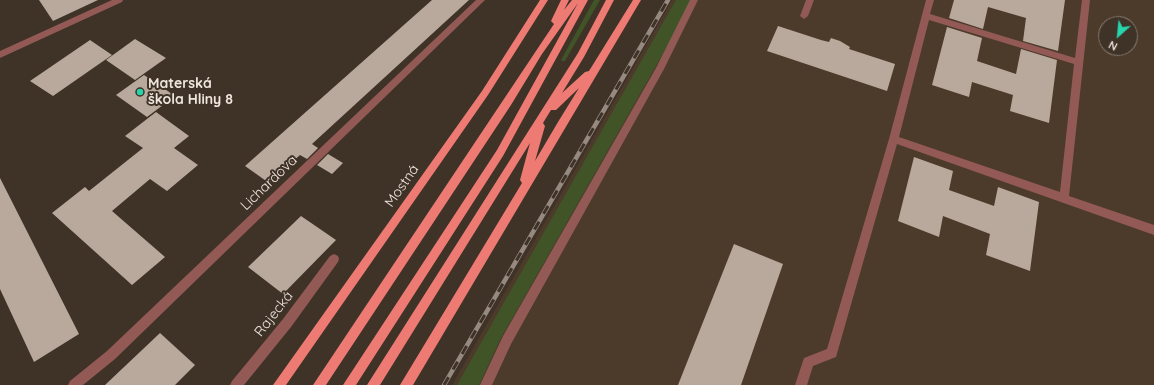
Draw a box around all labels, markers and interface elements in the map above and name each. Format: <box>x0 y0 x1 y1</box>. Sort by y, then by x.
north arrow <box>1098 16 1138 56</box>
text: N <box>1106 38 1120 54</box>
place label: Materská škola Hliny 8 <box>148 76 233 108</box>
marker: Materská škola Hliny 8 <box>135 87 145 97</box>
street label: Lichardova <box>237 152 301 214</box>
street label: Mostná <box>381 162 423 210</box>
street label: Rajecká <box>251 288 297 340</box>

